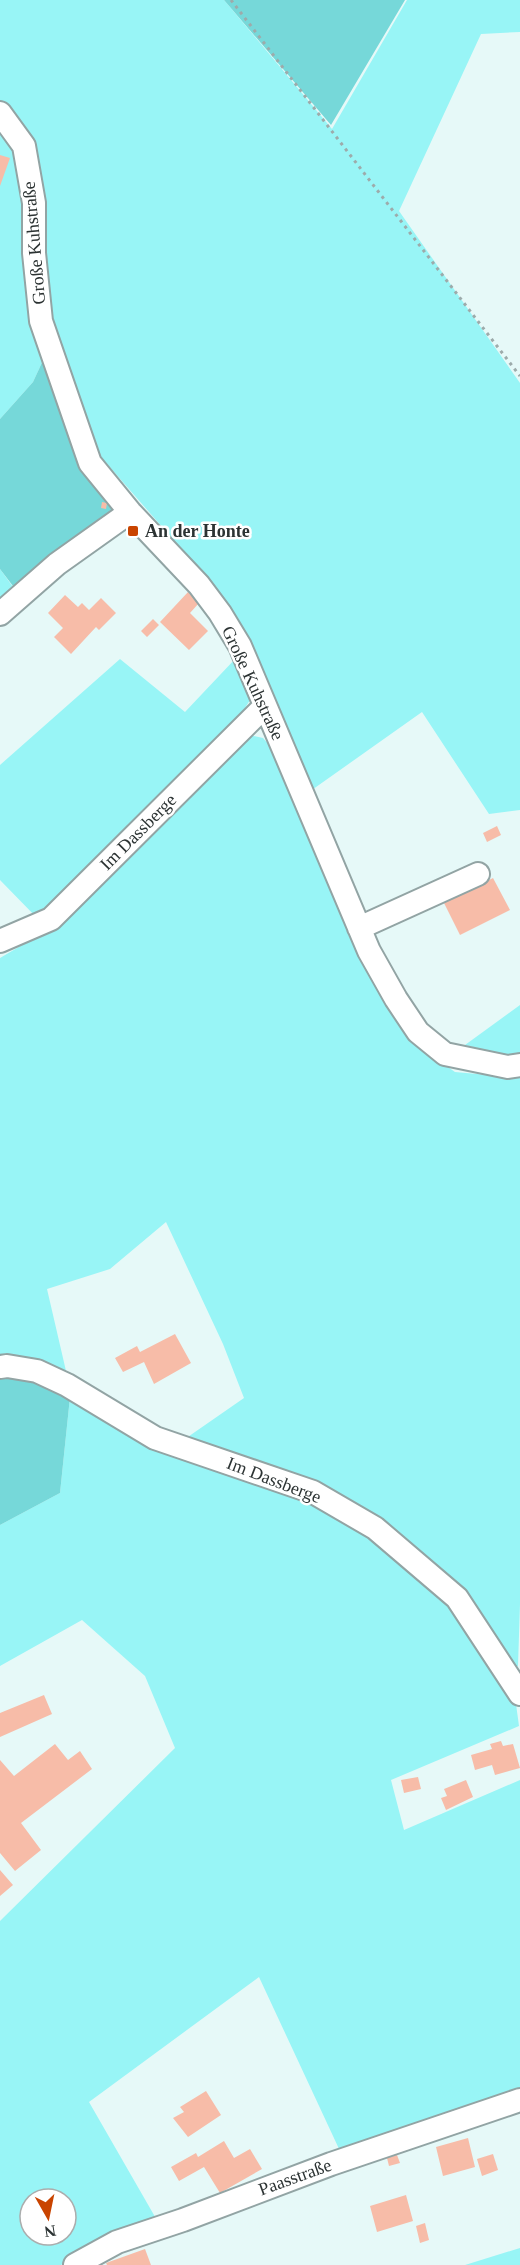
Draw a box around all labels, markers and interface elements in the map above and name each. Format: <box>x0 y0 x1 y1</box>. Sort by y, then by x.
street label: Große Kuhstraße <box>19 181 49 305</box>
place label: An der Honte <box>145 521 250 541</box>
marker: An der Honte <box>126 524 140 538</box>
street label: Große Kuhstraße <box>218 623 288 743</box>
street label: Im Dassberge <box>96 790 180 874</box>
street label: Im Dassberge <box>224 1453 324 1507</box>
street label: Paasstraße <box>256 2155 334 2199</box>
north arrow <box>18 2187 78 2247</box>
text: N <box>43 2222 57 2241</box>

